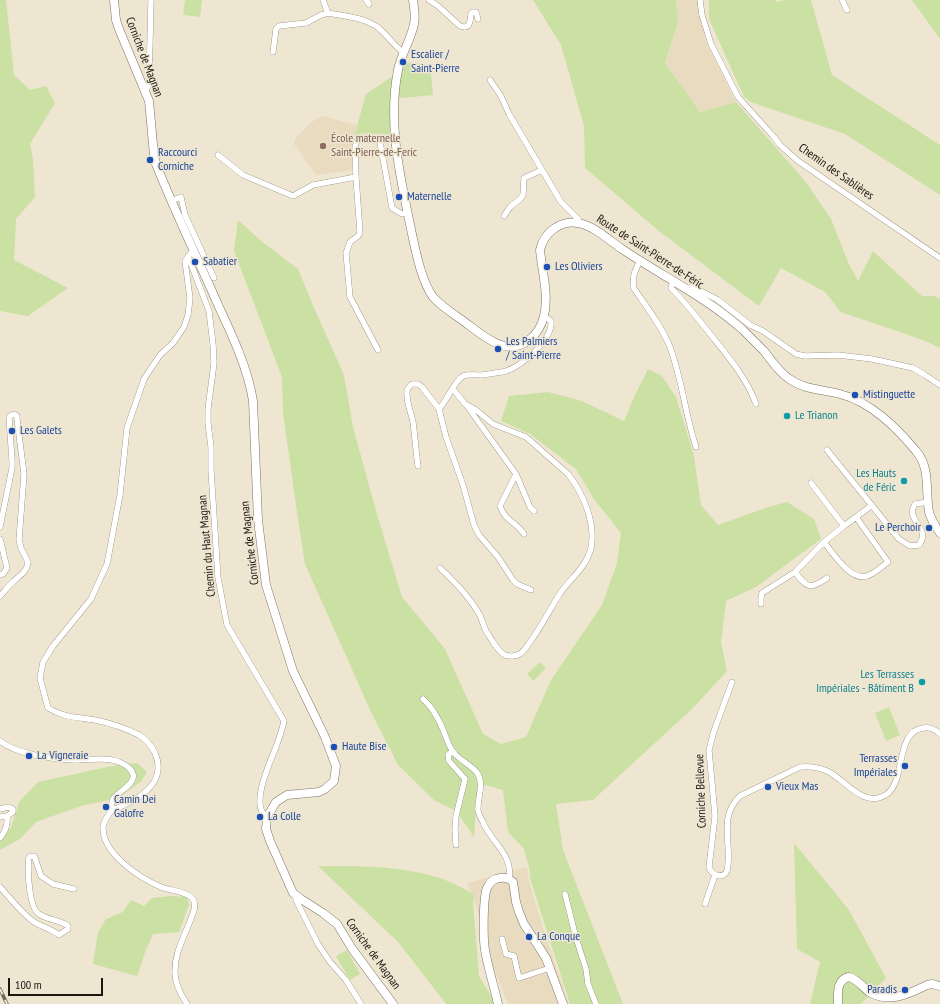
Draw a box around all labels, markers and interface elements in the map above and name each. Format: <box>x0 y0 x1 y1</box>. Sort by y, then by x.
street label: Corniche de Magnan <box>122 15 166 99</box>
place label: Escalier / Saint-Pierre <box>411 48 460 76</box>
marker: Escalier / Saint-Pierre <box>398 57 408 67</box>
place label: École maternelle Saint-Pierre-de-Feric <box>331 132 417 160</box>
marker: École maternelle Saint-Pierre-de-Feric <box>318 141 328 151</box>
street label: Chemin des Sablières <box>796 141 876 203</box>
place label: Raccourci Corniche <box>158 146 197 174</box>
marker: Raccourci Corniche <box>145 155 155 165</box>
place label: Maternelle <box>407 190 452 204</box>
marker: Maternelle <box>394 192 404 202</box>
street label: Route de Saint-Pierre-de-Féric <box>594 212 706 292</box>
place label: Sabatier <box>203 255 237 269</box>
marker: Sabatier <box>190 257 200 267</box>
place label: Les Oliviers <box>555 260 603 274</box>
marker: Les Oliviers <box>542 262 552 272</box>
place label: Les Palmiers / Saint-Pierre <box>506 335 561 363</box>
marker: Les Palmiers / Saint-Pierre <box>493 344 503 354</box>
place label: Mistinguette <box>863 388 915 402</box>
marker: Mistinguette <box>850 390 860 400</box>
place label: Le Trianon <box>795 409 838 423</box>
marker: Le Trianon <box>782 411 792 421</box>
place label: Les Galets <box>20 424 62 438</box>
marker: Les Galets <box>7 426 17 436</box>
place label: Les Hauts de Féric <box>856 467 896 495</box>
marker: Les Hauts de Féric <box>899 476 909 486</box>
street label: Chemin du Haut Magnan <box>195 494 219 598</box>
street label: Corniche de Magnan <box>238 500 262 586</box>
place label: Le Perchoir <box>875 521 921 535</box>
marker: Le Perchoir <box>924 523 934 533</box>
place label: Les Terrasses Impériales - Bâtiment B <box>816 668 914 696</box>
marker: Les Terrasses Impériales - Bâtiment B <box>917 677 927 687</box>
place label: Haute Bise <box>342 740 386 754</box>
marker: Haute Bise <box>329 742 339 752</box>
place label: La Vigneraie <box>37 749 88 763</box>
marker: La Vigneraie <box>24 751 34 761</box>
place label: Terrasses Impériales <box>854 752 897 780</box>
street label: Corniche Bellevue <box>693 754 709 828</box>
marker: Terrasses Impériales <box>900 761 910 771</box>
place label: Vieux Mas <box>776 780 818 794</box>
marker: Vieux Mas <box>763 782 773 792</box>
place label: Camin Dei Galofre <box>114 793 156 821</box>
marker: Camin Dei Galofre <box>101 802 111 812</box>
place label: La Colle <box>268 810 301 824</box>
marker: La Colle <box>255 812 265 822</box>
street label: Corniche de Magnan <box>342 916 404 992</box>
place label: La Conque <box>537 930 580 944</box>
marker: La Conque <box>524 932 534 942</box>
scale bar <box>10 970 105 996</box>
text: 100 m <box>15 977 42 992</box>
place label: Paradis <box>867 983 897 997</box>
marker: Paradis <box>900 985 910 995</box>

